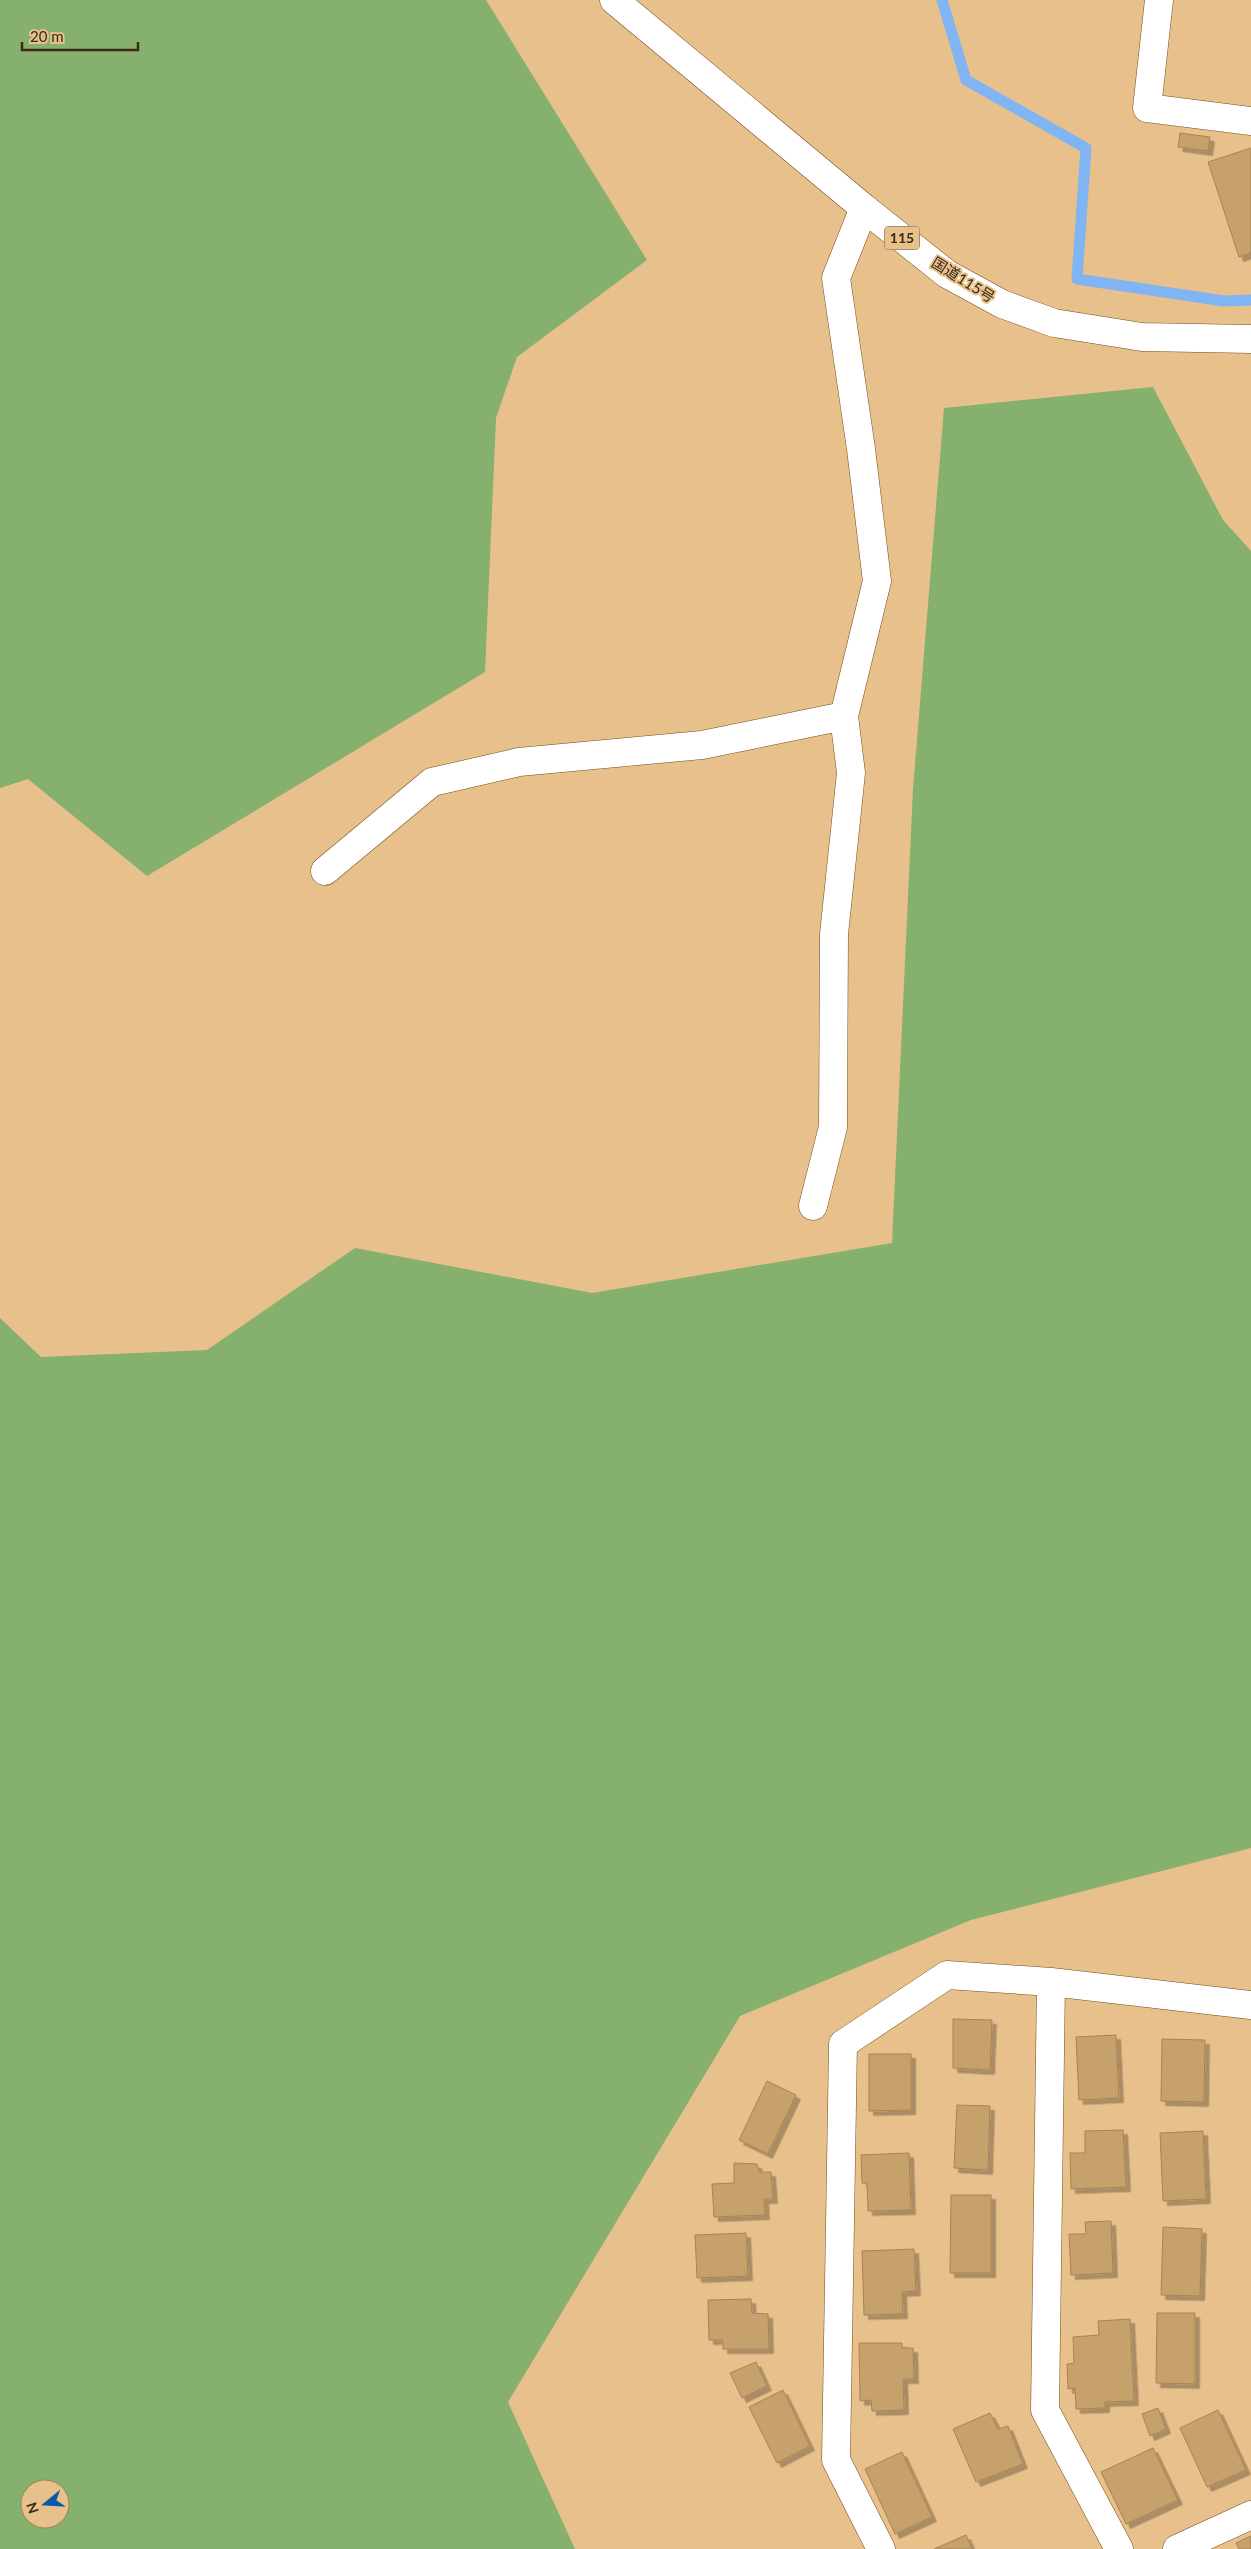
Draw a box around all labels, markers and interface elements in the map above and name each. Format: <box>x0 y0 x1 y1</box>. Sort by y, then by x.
scale bar <box>22 20 139 52</box>
text: 20 m <box>30 27 64 45</box>
road number: 115 <box>884 227 920 250</box>
street label: 国道115号 <box>929 253 998 306</box>
north arrow <box>20 2479 70 2529</box>
text: N <box>22 2500 42 2516</box>

